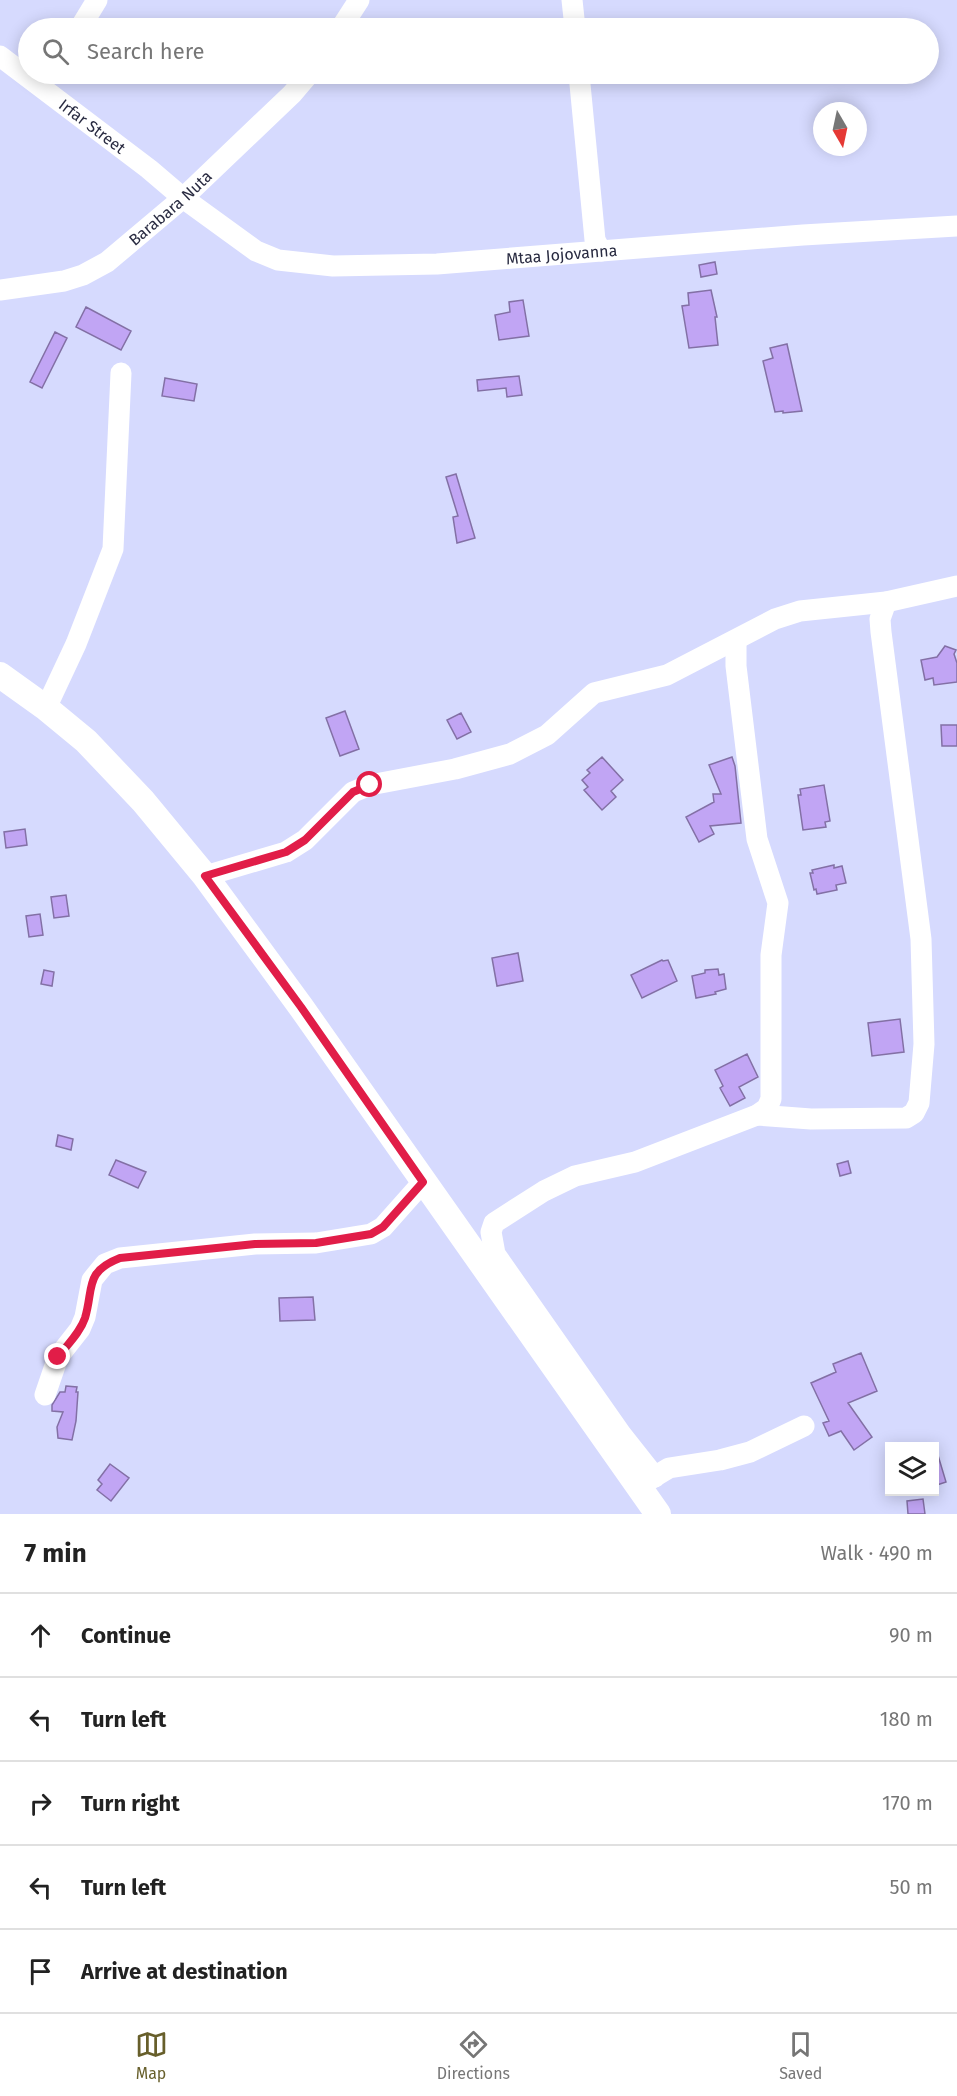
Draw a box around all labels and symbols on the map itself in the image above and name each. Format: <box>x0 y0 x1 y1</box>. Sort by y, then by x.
street label: Irfar Street <box>55 95 130 158</box>
north arrow <box>813 102 867 156</box>
street label: Barabara Nuta <box>125 166 215 249</box>
street label: Mtaa Jojovanna <box>505 240 618 268</box>
route start <box>356 771 382 797</box>
route end <box>44 1343 70 1369</box>

